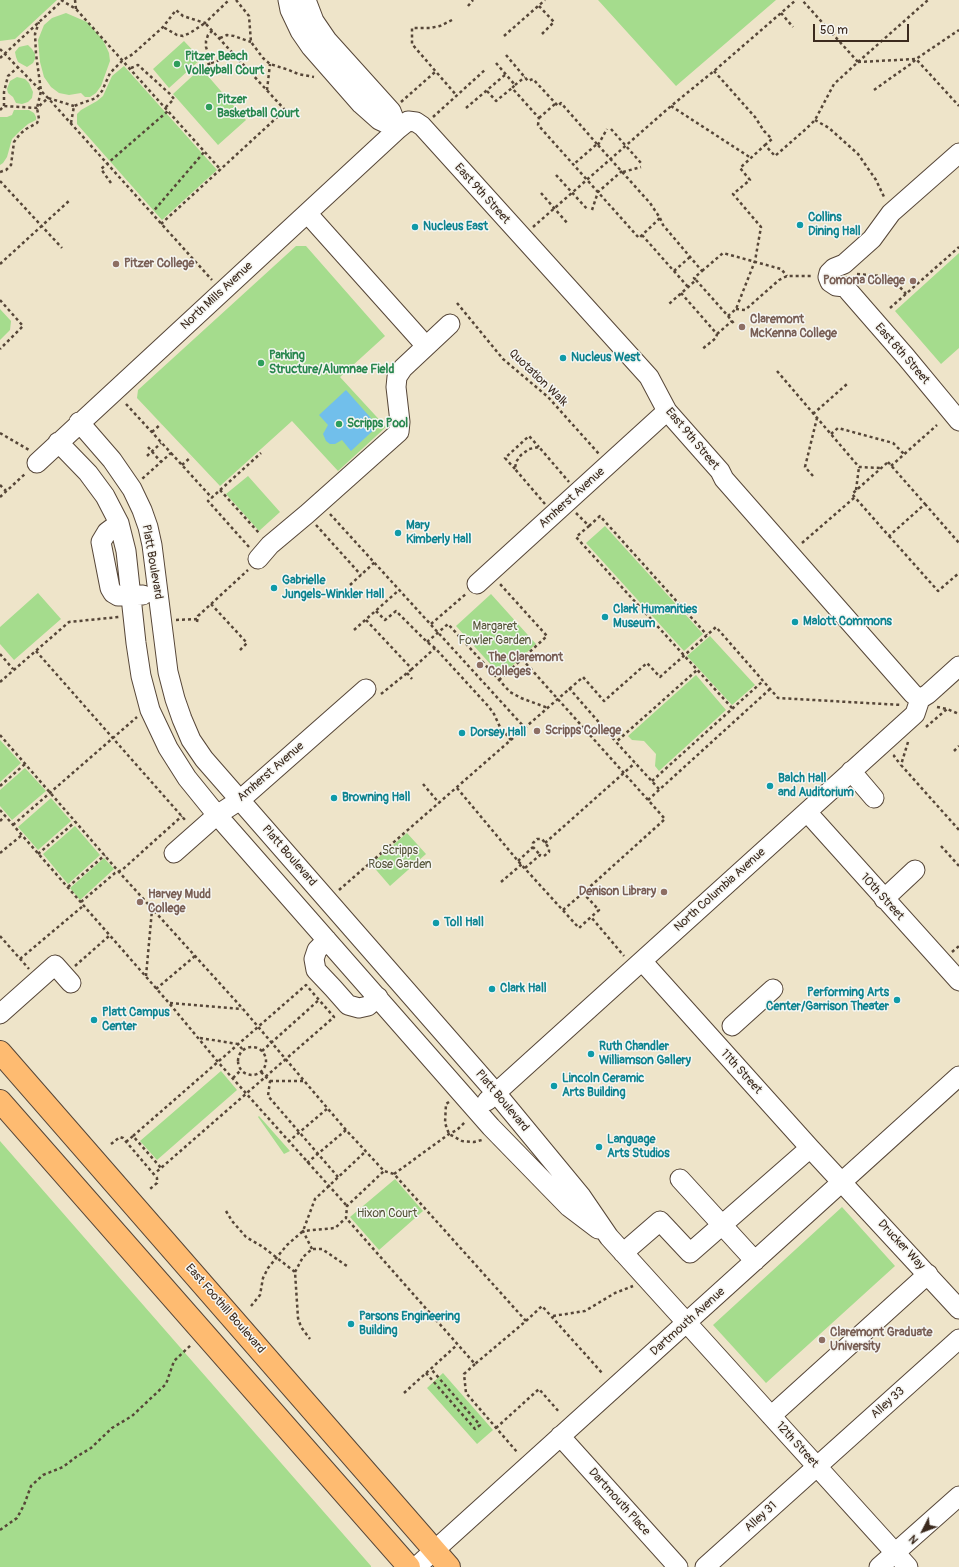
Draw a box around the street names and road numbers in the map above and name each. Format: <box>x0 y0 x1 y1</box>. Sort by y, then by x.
street label: East 9th Street <box>451 161 513 227</box>
street label: North Mills Avenue <box>178 259 256 333</box>
street label: East 8th Street <box>872 320 932 388</box>
street label: Quotation Walk <box>506 346 570 410</box>
street label: East 9th Street <box>662 405 722 473</box>
street label: Amherst Avenue <box>536 465 608 531</box>
street label: Platt Boulevard <box>138 523 166 601</box>
street label: Amherst Avenue <box>235 739 307 805</box>
street label: Platt Boulevard <box>259 823 319 889</box>
street label: North Columbia Avenue <box>671 845 769 935</box>
street label: 10th Street <box>857 870 907 924</box>
street label: 11th Street <box>717 1047 765 1097</box>
street label: Platt Boulevard <box>472 1067 532 1135</box>
street label: Drucker Way <box>874 1217 928 1273</box>
street label: East Foothill Boulevard <box>182 1261 268 1357</box>
street label: Dartmouth Avenue <box>648 1285 728 1359</box>
street label: Alley 33 <box>868 1384 908 1422</box>
street label: 12th Street <box>773 1419 821 1471</box>
street label: Dartmouth Place <box>585 1465 653 1539</box>
street label: Alley 31 <box>742 1499 780 1535</box>

